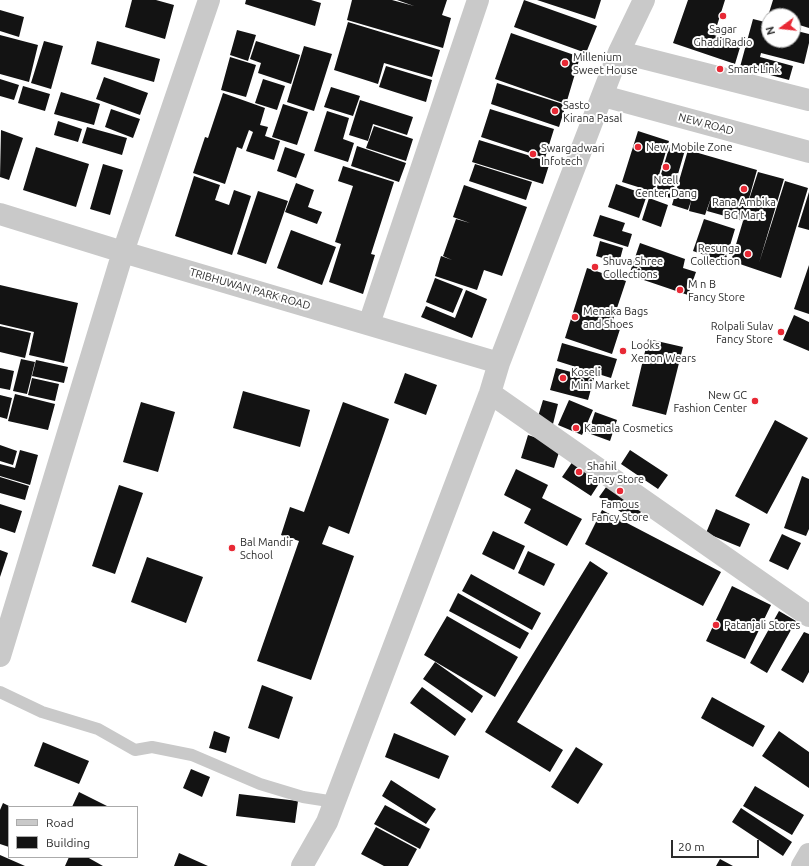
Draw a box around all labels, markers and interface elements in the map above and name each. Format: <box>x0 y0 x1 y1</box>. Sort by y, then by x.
north arrow <box>761 8 801 48</box>
marker: Sagar Ghadi Radio <box>718 11 728 21</box>
place label: Sagar Ghadi Radio <box>694 22 752 48</box>
text: N <box>764 25 777 36</box>
place label: Millenium Sweet House <box>573 50 637 76</box>
marker: Millenium Sweet House <box>560 58 570 68</box>
place label: Smart Link <box>728 62 780 76</box>
marker: Smart Link <box>715 64 725 74</box>
place label: Sasto Kirana Pasal <box>563 98 622 124</box>
marker: Sasto Kirana Pasal <box>550 106 560 116</box>
street label: NEW ROAD <box>677 110 735 138</box>
place label: New Mobile Zone <box>646 140 732 154</box>
place label: Swargadwari Infotech <box>541 141 605 167</box>
marker: New Mobile Zone <box>633 142 643 152</box>
marker: Swargadwari Infotech <box>528 149 538 159</box>
marker: Ncell Center Dang <box>661 162 671 172</box>
place label: Ncell Center Dang <box>635 173 697 199</box>
marker: Rana Ambika BG Mart <box>739 184 749 194</box>
place label: Rana Ambika BG Mart <box>712 195 776 221</box>
place label: Resunga Collection <box>690 241 740 267</box>
marker: Resunga Collection <box>743 249 753 259</box>
place label: Shuva Shree Collections <box>603 254 663 280</box>
marker: Shuva Shree Collections <box>590 262 600 272</box>
street label: TRIBHUWAN PARK ROAD <box>188 265 312 313</box>
place label: M n B Fancy Store <box>688 277 745 303</box>
marker: M n B Fancy Store <box>675 285 685 295</box>
place label: Menaka Bags and Shoes <box>583 304 648 330</box>
marker: Menaka Bags and Shoes <box>570 312 580 322</box>
place label: Rolpali Sulav Fancy Store <box>711 319 773 345</box>
marker: Rolpali Sulav Fancy Store <box>776 327 786 337</box>
place label: Looks Xenon Wears <box>631 338 696 364</box>
marker: Looks Xenon Wears <box>618 346 628 356</box>
place label: Koseli Mini Market <box>571 365 630 391</box>
marker: Koseli Mini Market <box>558 373 568 383</box>
place label: New GC Fashion Center <box>673 388 747 414</box>
marker: New GC Fashion Center <box>750 396 760 406</box>
place label: Kamala Cosmetics <box>584 421 673 435</box>
marker: Kamala Cosmetics <box>571 423 581 433</box>
place label: Shahil Fancy Store <box>587 459 644 485</box>
marker: Shahil Fancy Store <box>574 467 584 477</box>
marker: Famous Fancy Store <box>615 486 625 496</box>
place label: Famous Fancy Store <box>591 497 649 523</box>
place label: Bal Mandir School <box>240 535 293 561</box>
marker: Bal Mandir School <box>227 543 237 553</box>
place label: Patanjali Stores <box>724 618 800 632</box>
marker: Patanjali Stores <box>711 620 721 630</box>
legend <box>8 806 138 858</box>
text: Road <box>46 816 74 829</box>
scale bar <box>673 832 761 858</box>
text: Building <box>46 836 90 849</box>
text: 20 m <box>678 840 705 853</box>

